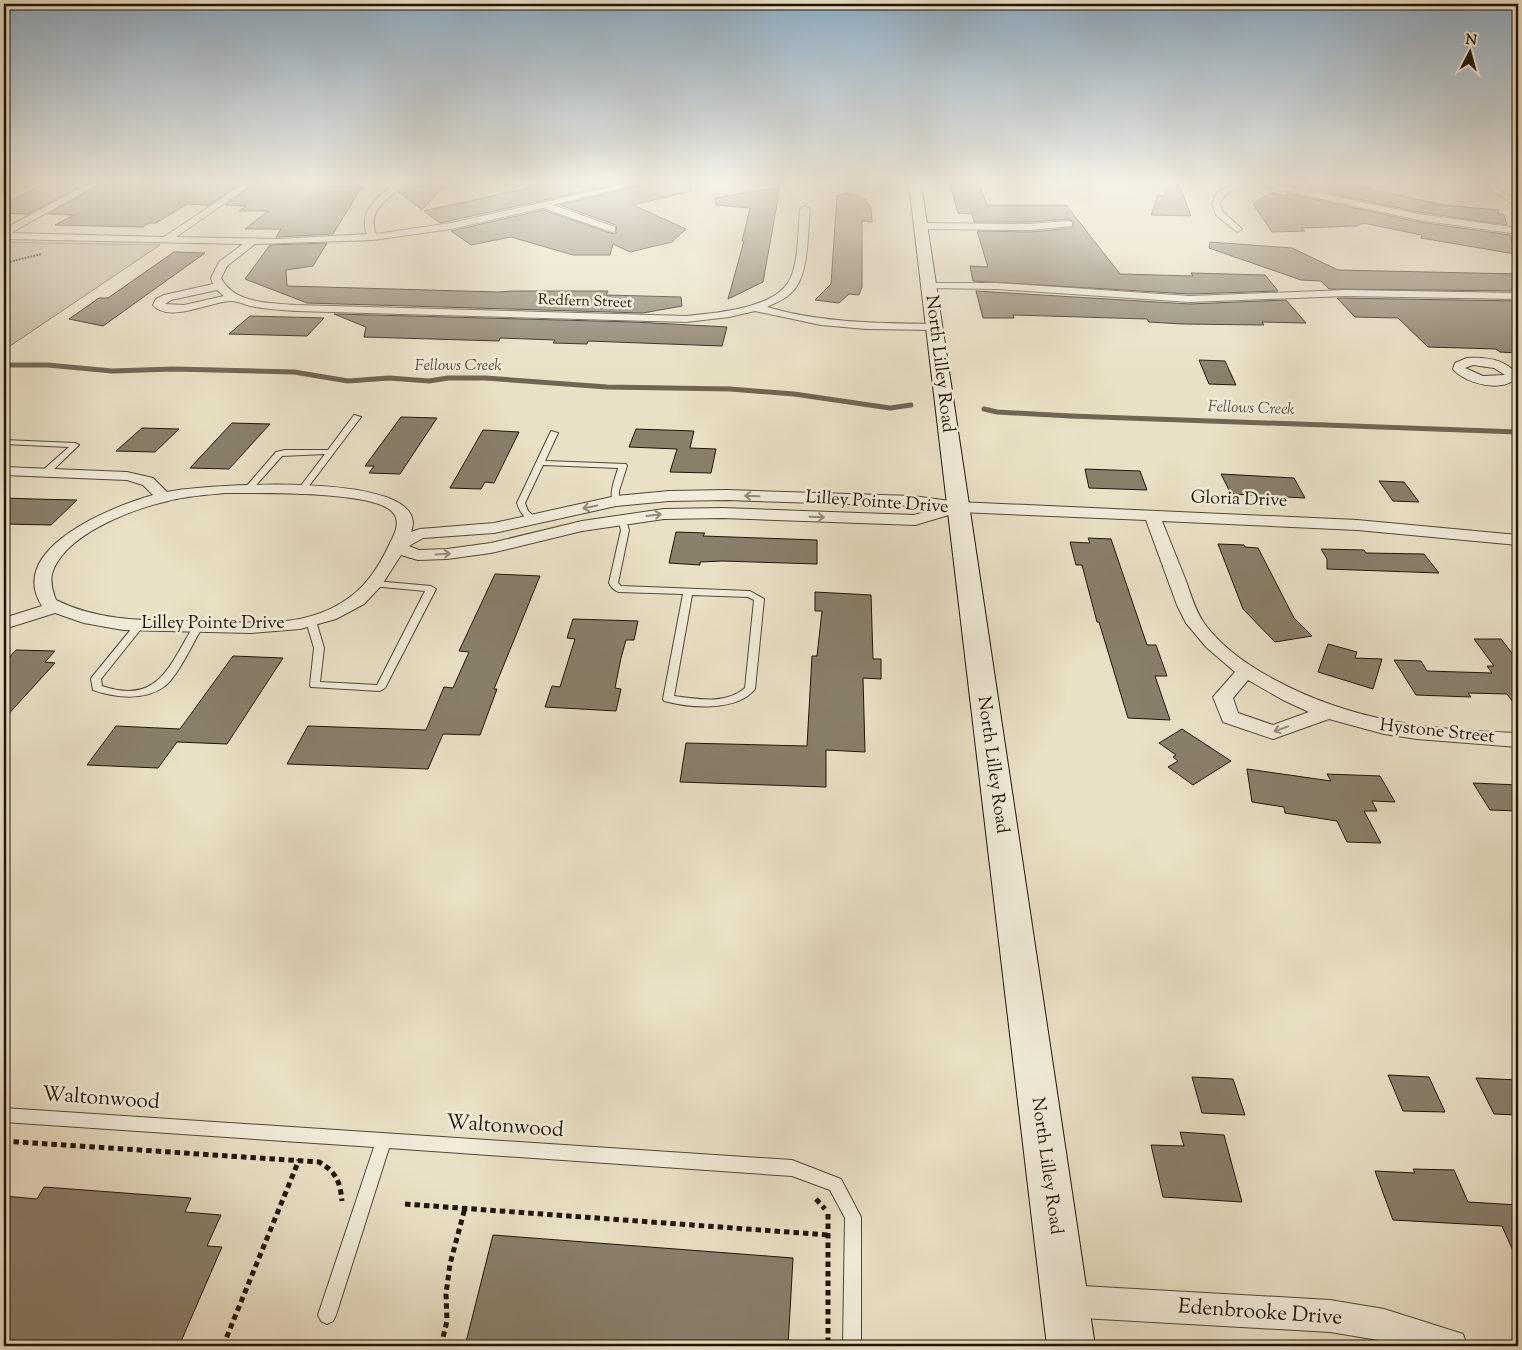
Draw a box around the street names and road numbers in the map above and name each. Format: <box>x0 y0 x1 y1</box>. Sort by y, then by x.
street label: Redfern Street <box>538 290 632 314</box>
street label: North Lilley Road <box>918 294 960 434</box>
street label: Lilley Pointe Drive <box>805 485 949 521</box>
street label: Gloria Drive <box>1190 485 1288 515</box>
street label: Lilley Pointe Drive <box>141 611 285 637</box>
street label: North Lilley Road <box>969 695 1015 835</box>
street label: Hystone Street <box>1378 713 1496 751</box>
street label: Waltonwood <box>41 1080 161 1118</box>
street label: North Lilley Road <box>1023 1096 1069 1236</box>
street label: Waltonwood <box>445 1108 565 1146</box>
street label: Edenbrooke Drive <box>1177 1292 1343 1334</box>

